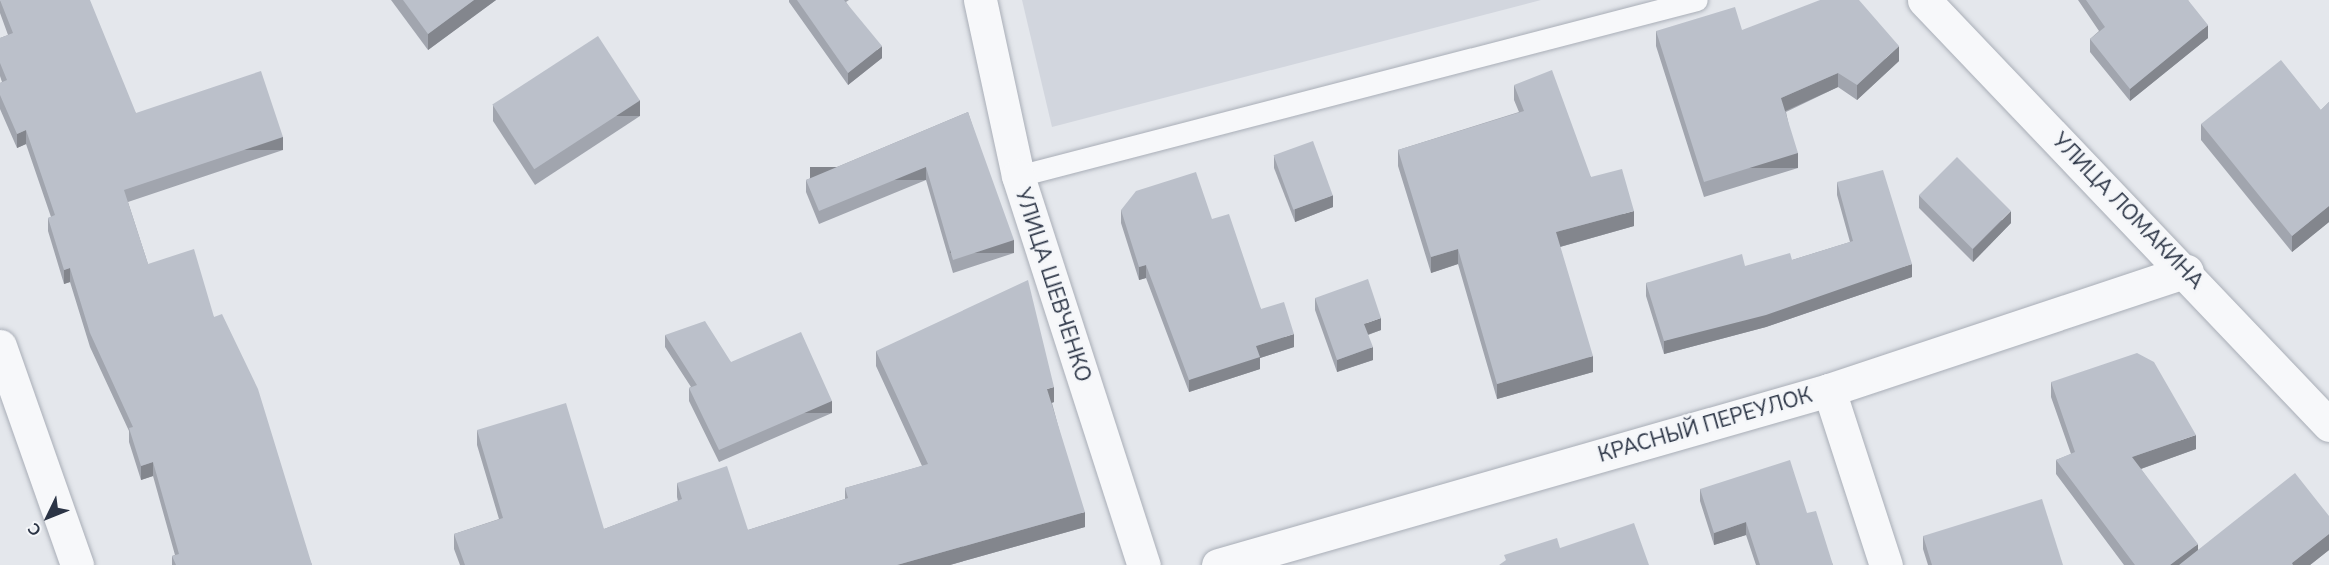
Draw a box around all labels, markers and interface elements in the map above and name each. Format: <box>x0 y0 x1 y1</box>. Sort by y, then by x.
street label: УЛИЦА ЛОМАКИНА <box>2047 128 2209 294</box>
street label: УЛИЦА ШЕВЧЕНКО <box>1010 185 1096 385</box>
street label: КРАСНЫЙ ПЕРЕУЛОК <box>1595 382 1815 468</box>
north arrow <box>18 487 78 547</box>
text: С <box>23 518 47 541</box>

